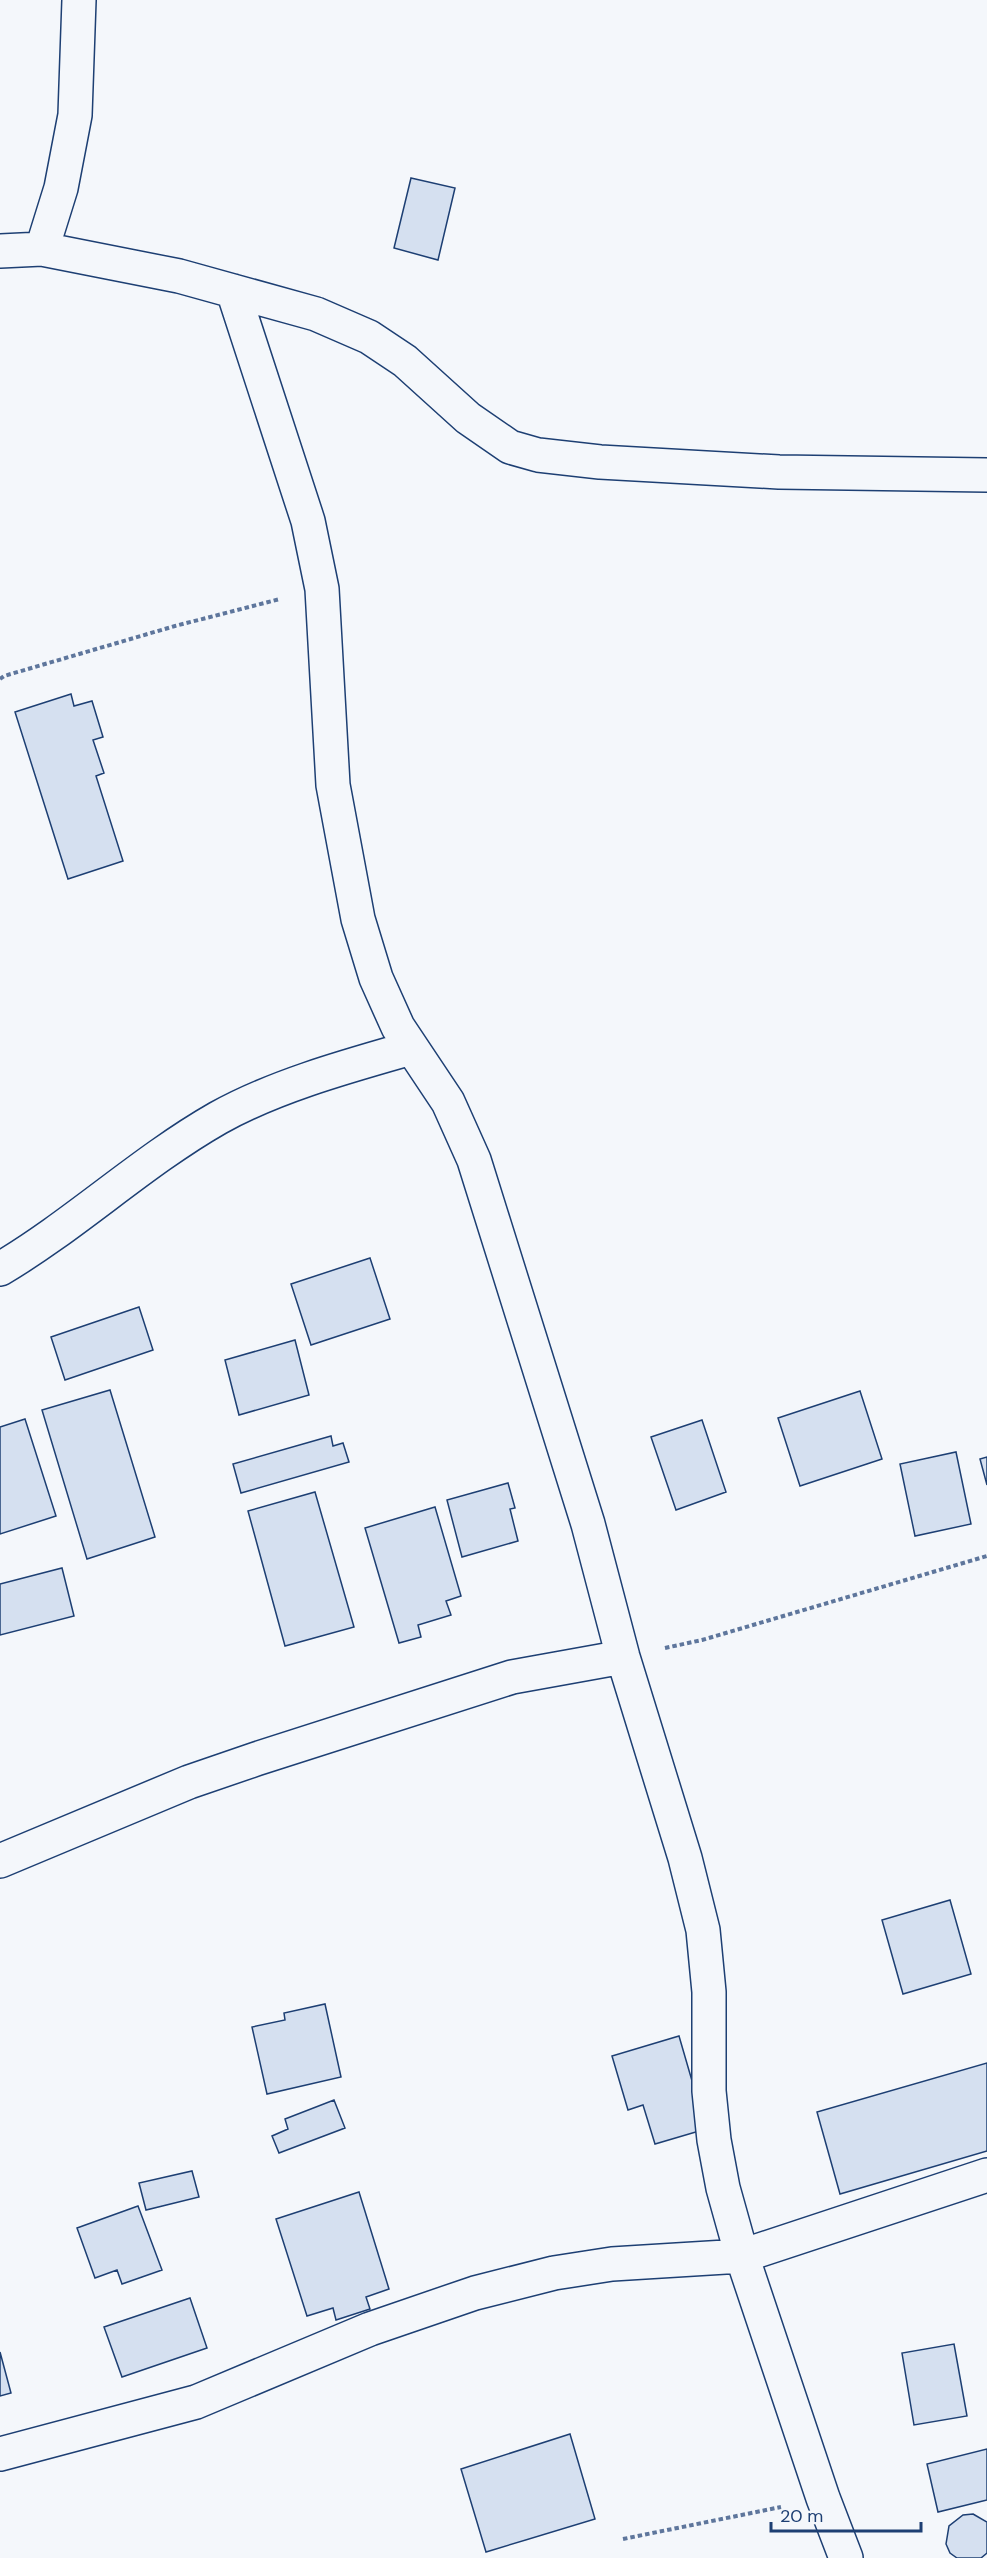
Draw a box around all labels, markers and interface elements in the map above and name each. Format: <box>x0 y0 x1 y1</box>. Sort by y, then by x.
scale bar <box>771 2495 921 2533</box>
text: 20 m <box>780 2504 823 2528</box>

